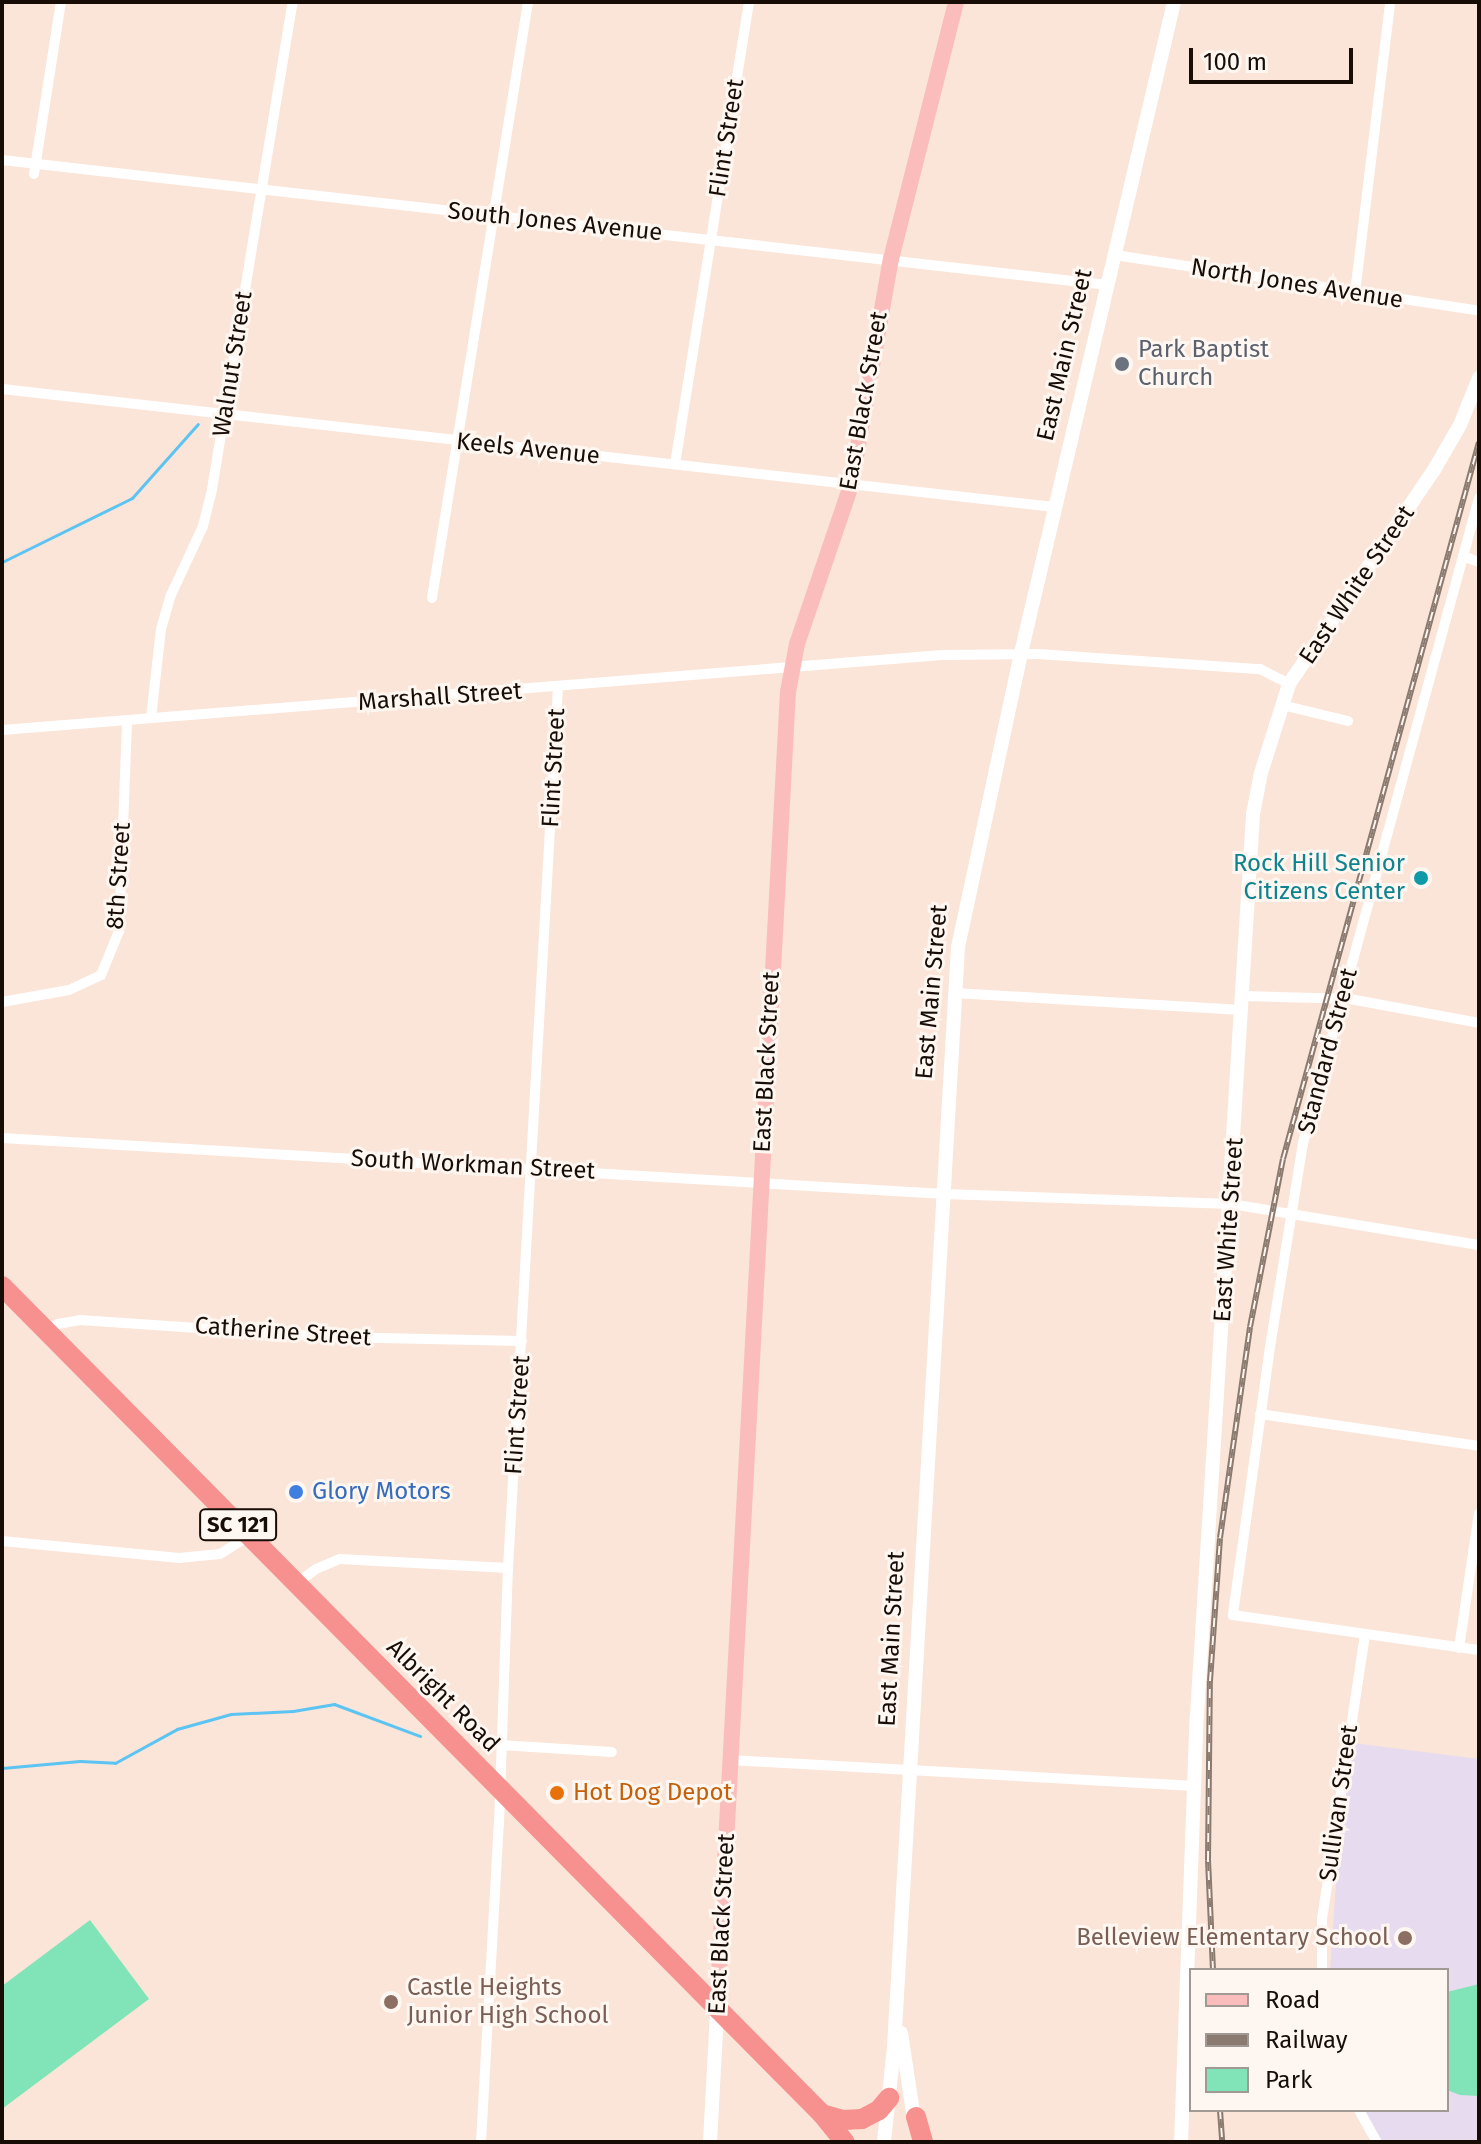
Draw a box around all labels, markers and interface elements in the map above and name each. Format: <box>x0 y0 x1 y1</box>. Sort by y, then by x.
scale bar <box>1193 32 1357 82</box>
text: 100 m <box>1203 48 1267 76</box>
street label: Flint Street <box>703 77 751 199</box>
street label: South Jones Avenue <box>446 196 664 248</box>
street label: North Jones Avenue <box>1189 253 1405 315</box>
street label: East Main Street <box>1031 266 1099 444</box>
street label: Walnut Street <box>207 289 259 439</box>
street label: East Black Street <box>834 309 894 493</box>
place label: Park Baptist Church <box>1138 336 1269 392</box>
marker: Park Baptist Church <box>1113 355 1131 373</box>
street label: Keels Avenue <box>455 427 601 471</box>
street label: East White Street <box>1293 500 1421 670</box>
street label: Marshall Street <box>357 677 523 717</box>
street label: Flint Street <box>536 708 572 828</box>
street label: 8th Street <box>101 821 137 931</box>
place label: Rock Hill Senior Citizens Center <box>1233 850 1405 906</box>
marker: Rock Hill Senior Citizens Center <box>1412 869 1430 887</box>
street label: East Main Street <box>910 903 954 1081</box>
street label: Standard Street <box>1292 965 1364 1137</box>
street label: East Black Street <box>748 971 786 1153</box>
street label: East White Street <box>1208 1137 1250 1323</box>
street label: South Workman Street <box>350 1144 596 1186</box>
street label: Catherine Street <box>194 1311 372 1353</box>
street label: Flint Street <box>499 1354 537 1476</box>
place label: Glory Motors <box>312 1478 451 1506</box>
marker: Glory Motors <box>287 1483 305 1501</box>
road number: SC 121 <box>198 1507 278 1543</box>
street label: East Main Street <box>873 1551 911 1727</box>
street label: Albright Road <box>380 1633 506 1759</box>
street label: Sullivan Street <box>1314 1723 1364 1883</box>
place label: Hot Dog Depot <box>573 1779 732 1807</box>
marker: Hot Dog Depot <box>548 1784 566 1802</box>
street label: East Black Street <box>703 1833 741 2015</box>
place label: Belleview Elementary School <box>1076 1924 1389 1952</box>
marker: Belleview Elementary School <box>1396 1929 1414 1947</box>
legend <box>1189 1968 1449 2112</box>
place label: Castle Heights Junior High School <box>407 1974 608 2030</box>
text: Road <box>1265 1986 1320 2014</box>
marker: Castle Heights Junior High School <box>382 1993 400 2011</box>
text: Railway <box>1265 2026 1348 2054</box>
text: Park <box>1265 2066 1312 2094</box>

